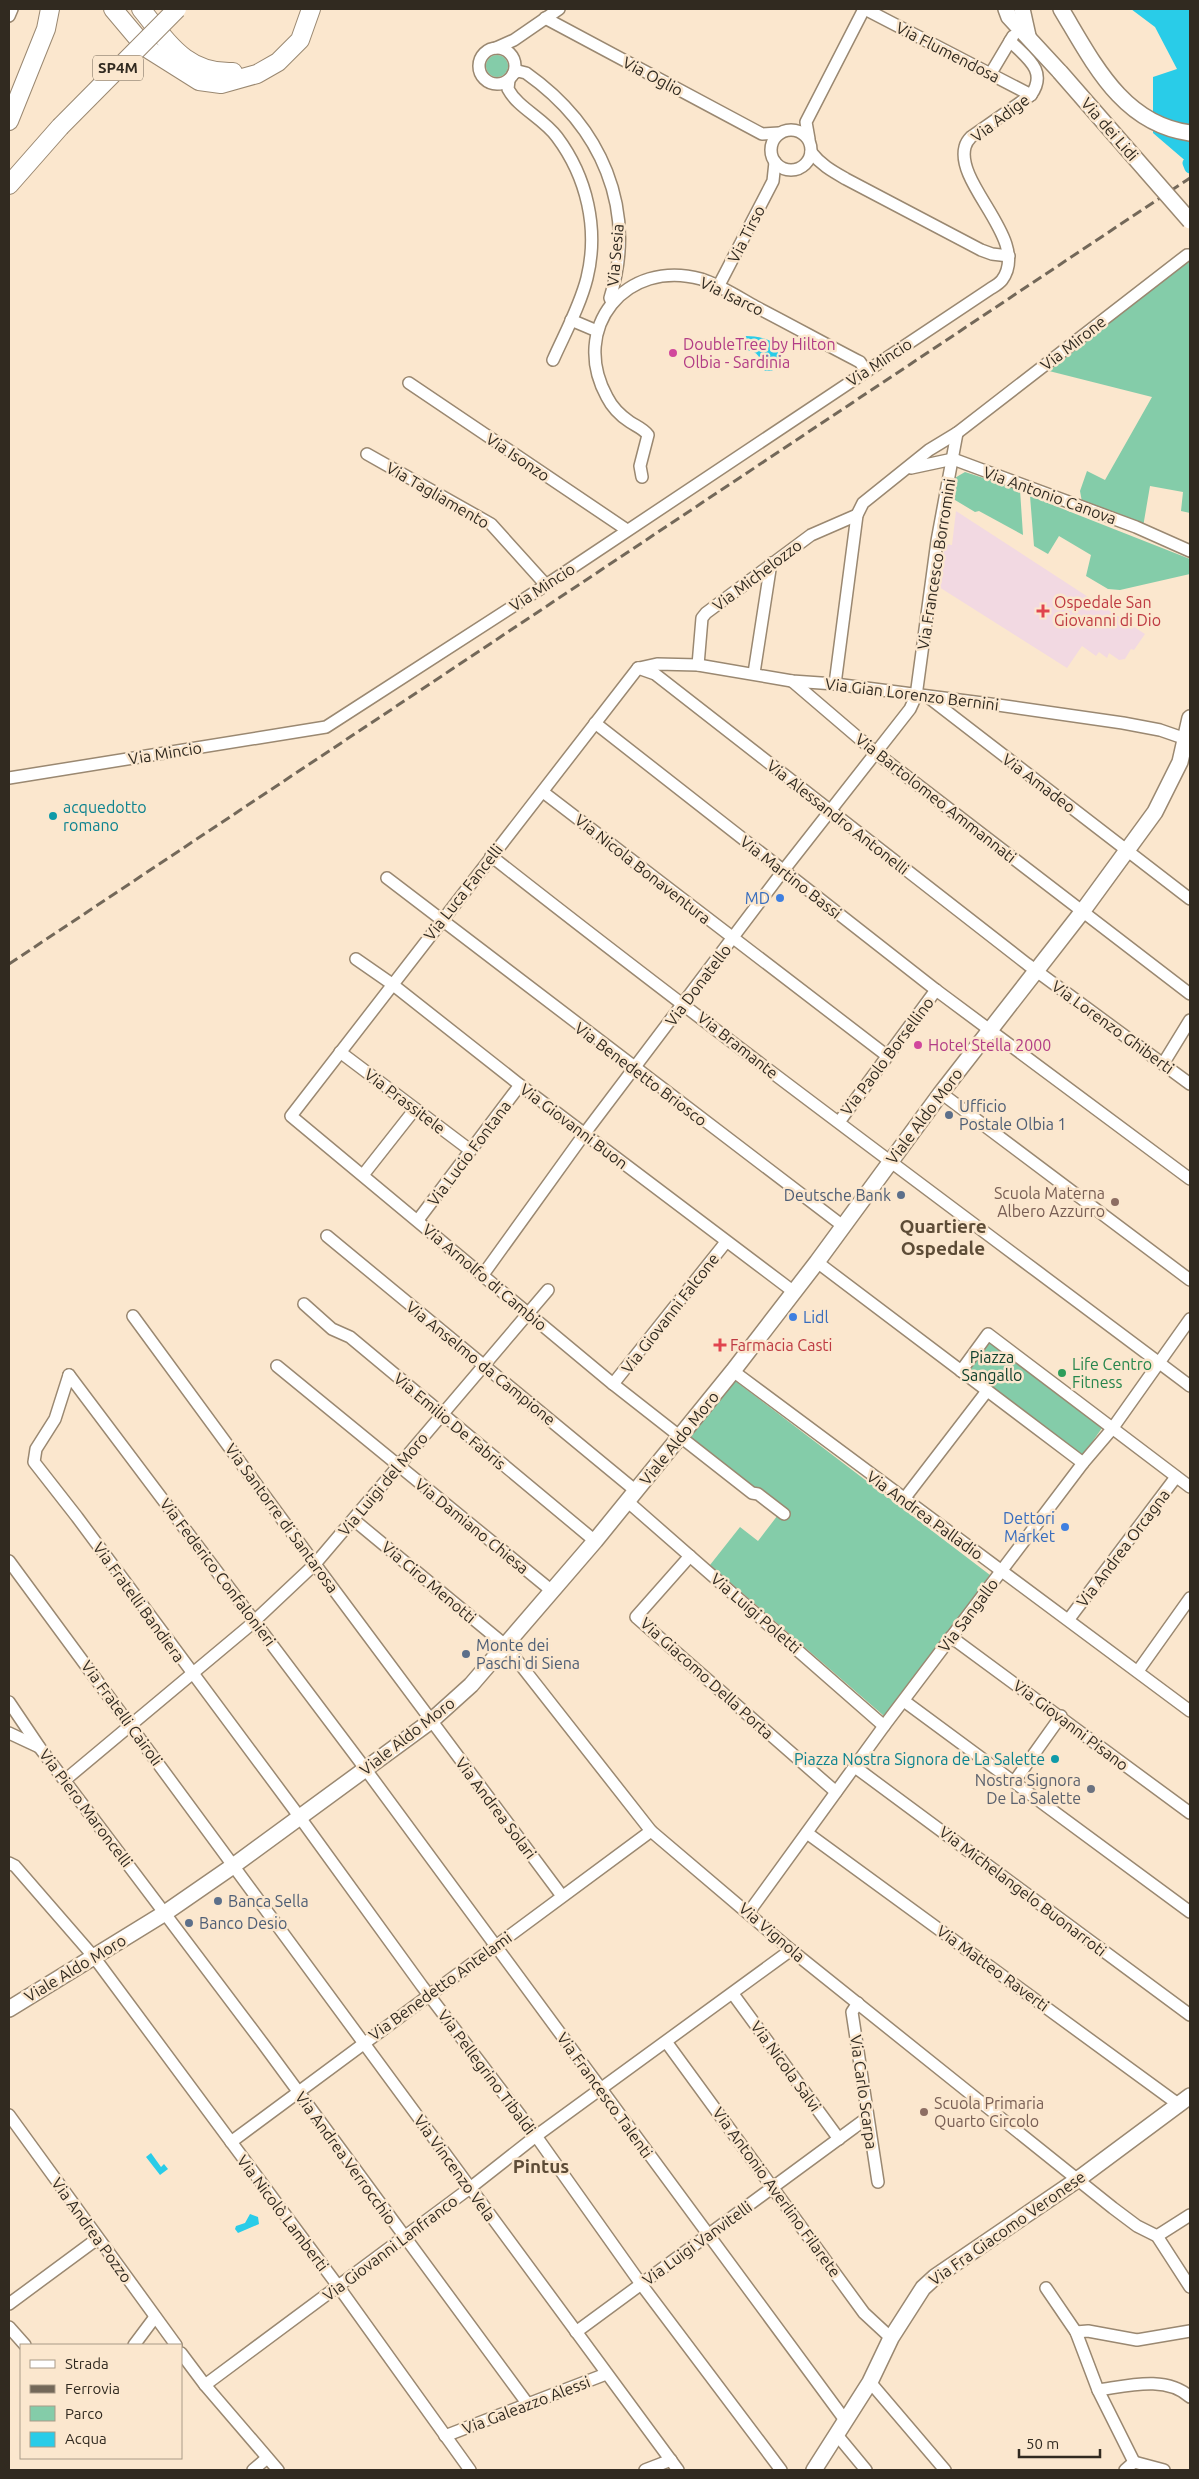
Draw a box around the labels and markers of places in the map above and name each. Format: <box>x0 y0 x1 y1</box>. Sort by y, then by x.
place label: DoubleTree by Hilton Olbia - Sardinia <box>683 335 836 371</box>
marker: DoubleTree by Hilton Olbia - Sardinia <box>667 347 679 359</box>
place label: Ospedale San Giovanni di Dio <box>1054 593 1161 629</box>
marker: Ospedale San Giovanni di Dio <box>1036 604 1050 618</box>
place label: acquedotto romano <box>63 798 147 834</box>
marker: acquedotto romano <box>47 810 59 822</box>
place label: MD <box>745 889 770 907</box>
marker: MD <box>774 892 786 904</box>
place label: Hotel Stella 2000 <box>928 1036 1051 1054</box>
marker: Hotel Stella 2000 <box>912 1039 924 1051</box>
place label: Ufficio Postale Olbia 1 <box>959 1097 1067 1133</box>
marker: Ufficio Postale Olbia 1 <box>943 1109 955 1121</box>
place label: Scuola Materna Albero Azzurro <box>994 1184 1105 1220</box>
place label: Deutsche Bank <box>784 1186 891 1204</box>
marker: Deutsche Bank <box>895 1189 907 1201</box>
marker: Scuola Materna Albero Azzurro <box>1109 1196 1121 1208</box>
place label: Lidl <box>803 1308 829 1326</box>
marker: Lidl <box>787 1311 799 1323</box>
place label: Farmacia Casti <box>730 1336 833 1354</box>
marker: Farmacia Casti <box>714 1339 726 1351</box>
place label: Life Centro Fitness <box>1072 1355 1152 1391</box>
marker: Life Centro Fitness <box>1056 1367 1068 1379</box>
place label: Dettori Market <box>1003 1509 1056 1545</box>
marker: Dettori Market <box>1059 1521 1071 1533</box>
place label: Monte dei Paschi di Siena <box>476 1636 580 1672</box>
marker: Monte dei Paschi di Siena <box>460 1648 472 1660</box>
place label: Piazza Nostra Signora de La Salette <box>794 1750 1045 1768</box>
marker: Piazza Nostra Signora de La Salette <box>1049 1753 1061 1765</box>
place label: Nostra Signora De La Salette <box>975 1771 1081 1807</box>
marker: Nostra Signora De La Salette <box>1085 1783 1097 1795</box>
place label: Banca Sella <box>228 1892 309 1910</box>
marker: Banca Sella <box>212 1895 224 1907</box>
place label: Banco Desio <box>199 1914 287 1932</box>
marker: Banco Desio <box>183 1917 195 1929</box>
place label: Scuola Primaria Quarto Circolo <box>934 2094 1044 2130</box>
marker: Scuola Primaria Quarto Circolo <box>918 2106 930 2118</box>

